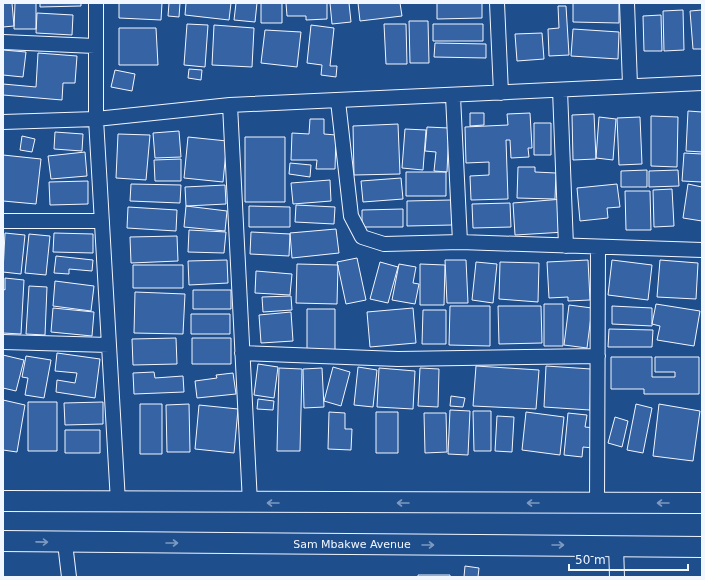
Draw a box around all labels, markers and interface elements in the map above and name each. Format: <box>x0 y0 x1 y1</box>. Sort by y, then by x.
one-way arrow <box>267 499 280 507</box>
one-way arrow <box>397 499 410 507</box>
one-way arrow <box>527 499 540 507</box>
one-way arrow <box>657 499 670 507</box>
street label: Sam Mbakwe Avenue <box>293 538 411 551</box>
one-way arrow <box>35 539 48 546</box>
one-way arrow <box>165 539 178 547</box>
one-way arrow <box>421 541 434 549</box>
one-way arrow <box>551 541 564 549</box>
scale bar <box>569 546 688 572</box>
text: 50 m <box>575 553 606 567</box>

